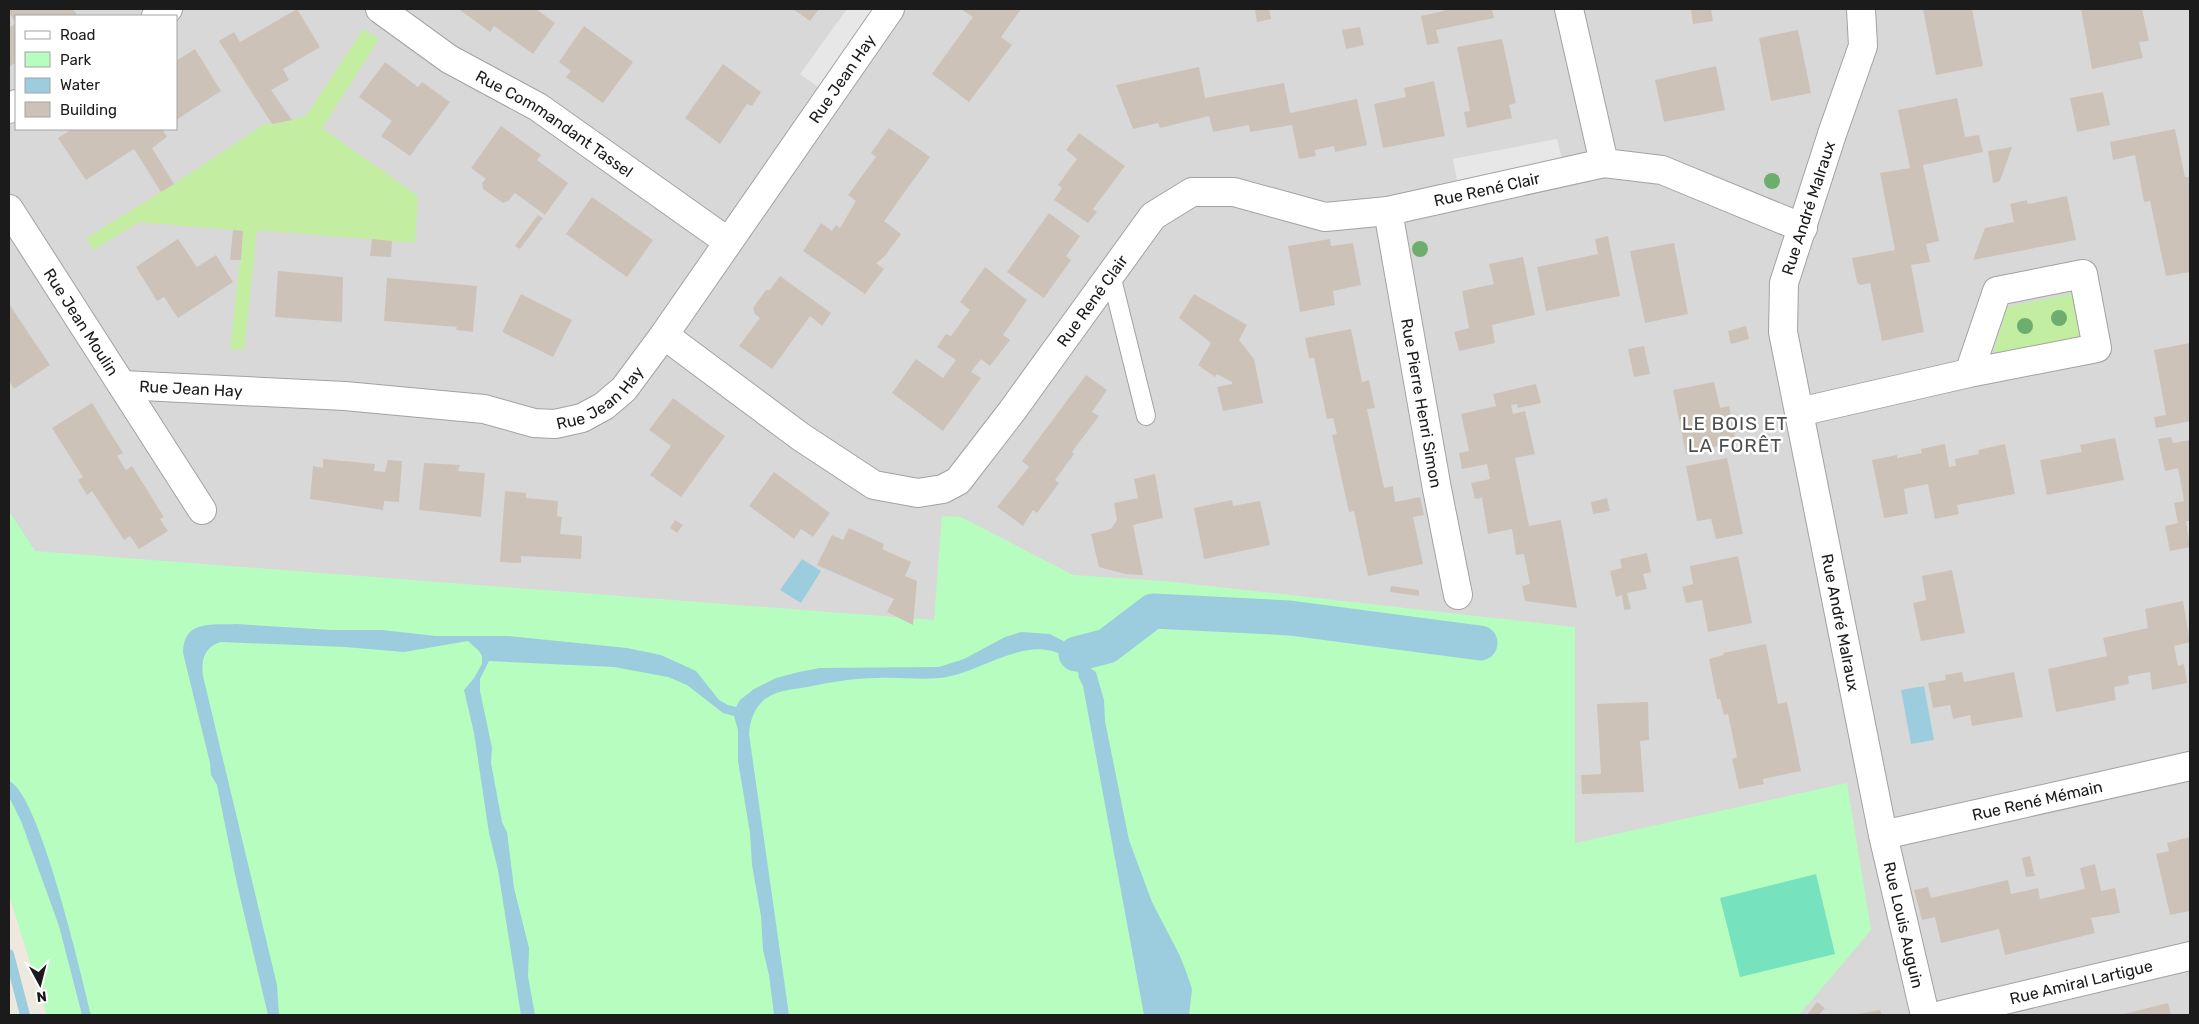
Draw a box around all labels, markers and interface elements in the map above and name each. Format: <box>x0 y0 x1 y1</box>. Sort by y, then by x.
legend <box>15 15 178 130</box>
text: Road <box>60 26 96 44</box>
street label: Rue Jean Hay <box>805 31 880 127</box>
text: Park <box>60 51 91 69</box>
street label: Rue Commandant Tassel <box>472 66 637 181</box>
text: Water <box>60 76 100 94</box>
text: Building <box>60 101 117 119</box>
street label: Rue André Malraux <box>1778 138 1839 278</box>
street label: Rue René Clair <box>1432 168 1542 211</box>
street label: Rue René Clair <box>1053 251 1132 350</box>
street label: Rue Jean Moulin <box>40 265 122 379</box>
street label: Rue Pierre Henri Simon <box>1397 317 1446 489</box>
street label: Rue Jean Hay <box>554 363 648 433</box>
street label: Rue Jean Hay <box>139 377 243 401</box>
district label: LE BOIS ET LA FORÊT <box>1682 412 1788 457</box>
street label: Rue André Malraux <box>1817 552 1863 693</box>
street label: Rue René Mémain <box>1970 777 2104 825</box>
street label: Rue Louis Auguin <box>1880 860 1927 990</box>
street label: Rue Amiral Lartigue <box>2008 956 2155 1008</box>
north arrow <box>15 959 65 1009</box>
text: N <box>35 987 48 1005</box>

